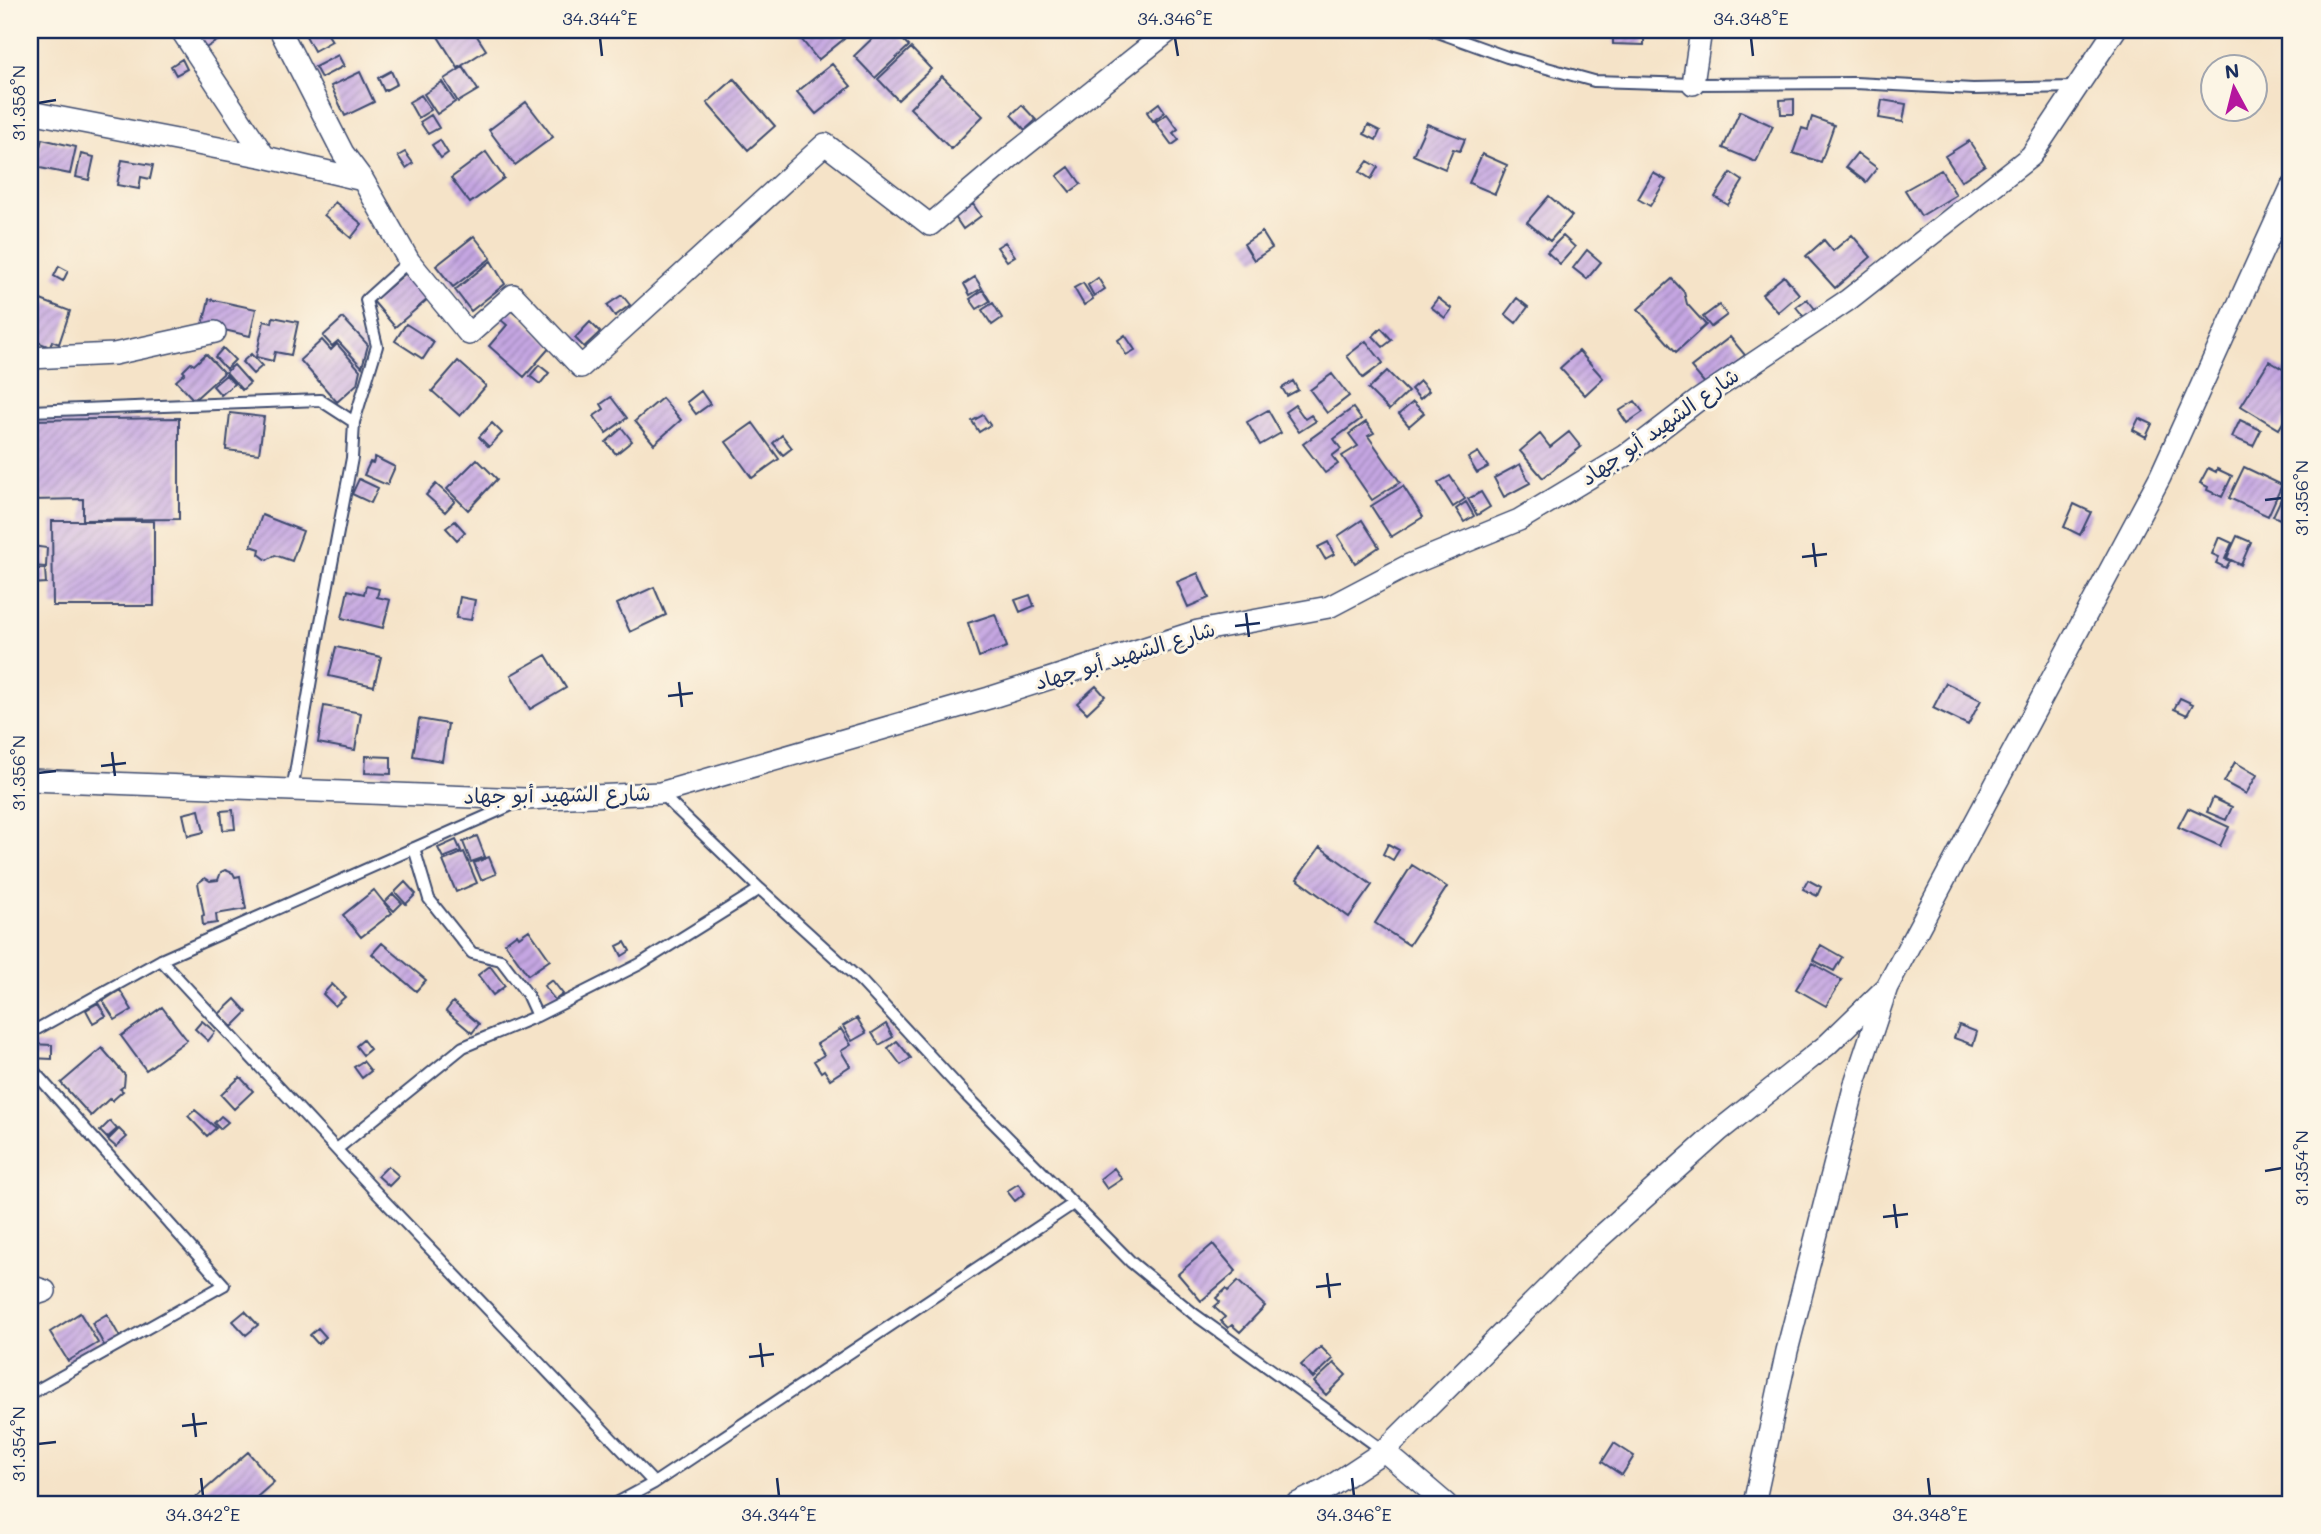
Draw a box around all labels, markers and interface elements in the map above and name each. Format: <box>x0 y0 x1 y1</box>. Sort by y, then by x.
text: 34.344°E <box>562 6 638 30</box>
text: 34.346°E <box>1137 6 1213 30</box>
text: 34.348°E <box>1713 6 1789 30</box>
north arrow <box>2198 52 2268 122</box>
text: N <box>2223 57 2241 84</box>
text: 31.358°N <box>6 65 30 141</box>
street label: شارع الشهيد أبو جهاد <box>1575 361 1745 493</box>
text: 31.356°N <box>2289 460 2313 536</box>
street label: شارع الشهيد أبو جهاد <box>1031 614 1219 698</box>
text: 31.356°N <box>6 735 30 811</box>
street label: شارع الشهيد أبو جهاد <box>463 778 651 812</box>
text: 31.354°N <box>2289 1130 2313 1206</box>
text: 31.354°N <box>6 1406 30 1482</box>
text: 34.342°E <box>166 1502 240 1526</box>
text: 34.344°E <box>741 1502 817 1526</box>
text: 34.346°E <box>1316 1502 1392 1526</box>
text: 34.348°E <box>1892 1502 1968 1526</box>

